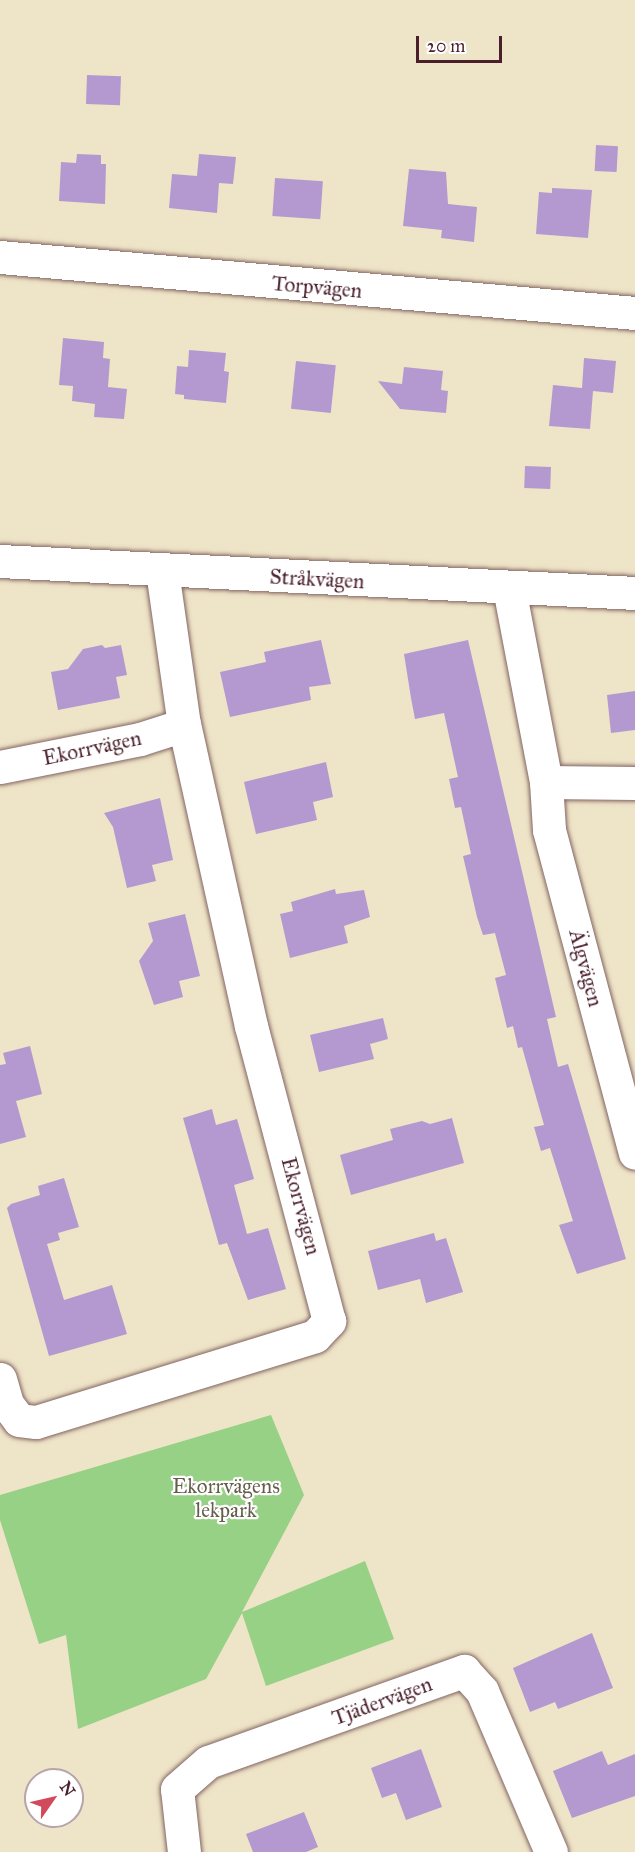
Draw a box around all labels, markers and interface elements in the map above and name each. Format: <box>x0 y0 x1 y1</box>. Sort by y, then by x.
scale bar <box>419 24 504 62</box>
text: 20 m <box>427 35 465 57</box>
street label: Torpvägen <box>271 271 363 303</box>
street label: Stråkvägen <box>269 564 365 594</box>
street label: Ekorrvägen <box>40 725 144 771</box>
street label: Älgvägen <box>564 927 608 1009</box>
street label: Ekorrvägen <box>276 1154 326 1258</box>
park label: Ekorrvägens lekpark <box>172 1473 280 1523</box>
street label: Tjädervägen <box>329 1671 435 1731</box>
north arrow <box>24 1768 84 1828</box>
text: N <box>56 1778 79 1800</box>

